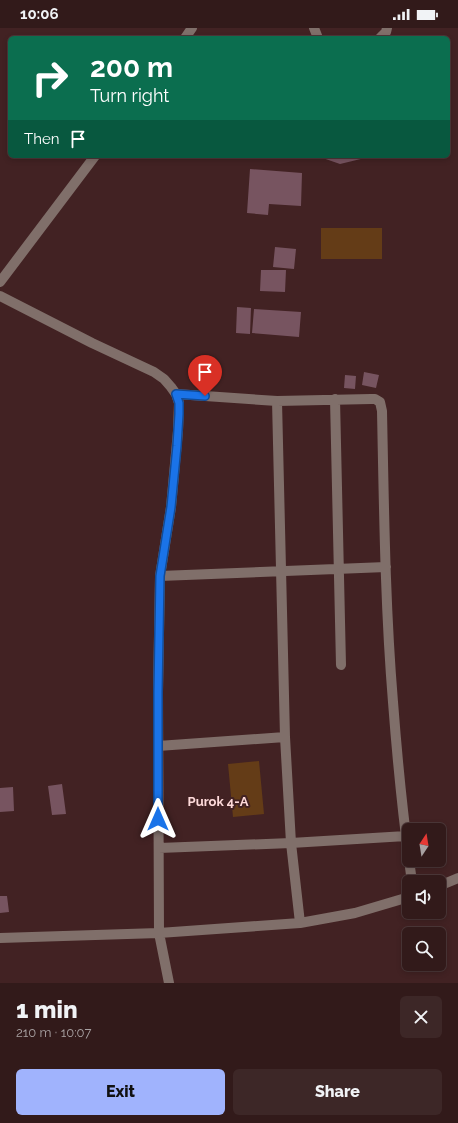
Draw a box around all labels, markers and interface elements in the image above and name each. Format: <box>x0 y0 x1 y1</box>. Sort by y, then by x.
text: 10:06 <box>20 5 59 23</box>
text: 200 m <box>90 51 173 84</box>
icon: right <box>24 52 76 104</box>
text: Turn right <box>90 85 169 106</box>
icon: arrive <box>67 128 89 150</box>
text: Then <box>24 130 59 148</box>
pin <box>188 355 222 396</box>
icon: arrive <box>194 361 216 383</box>
district label: Purok 4-A <box>188 794 249 809</box>
position arrow <box>137 798 179 840</box>
north arrow <box>402 823 446 867</box>
map controls <box>402 823 446 971</box>
button: sound <box>402 875 446 919</box>
button: search <box>402 927 446 971</box>
text: 1 min <box>16 995 78 1024</box>
button: close <box>400 996 442 1038</box>
text: 210 m · 10:07 <box>16 1025 91 1040</box>
button: Exit <box>16 1069 225 1115</box>
button: Share <box>233 1069 442 1115</box>

